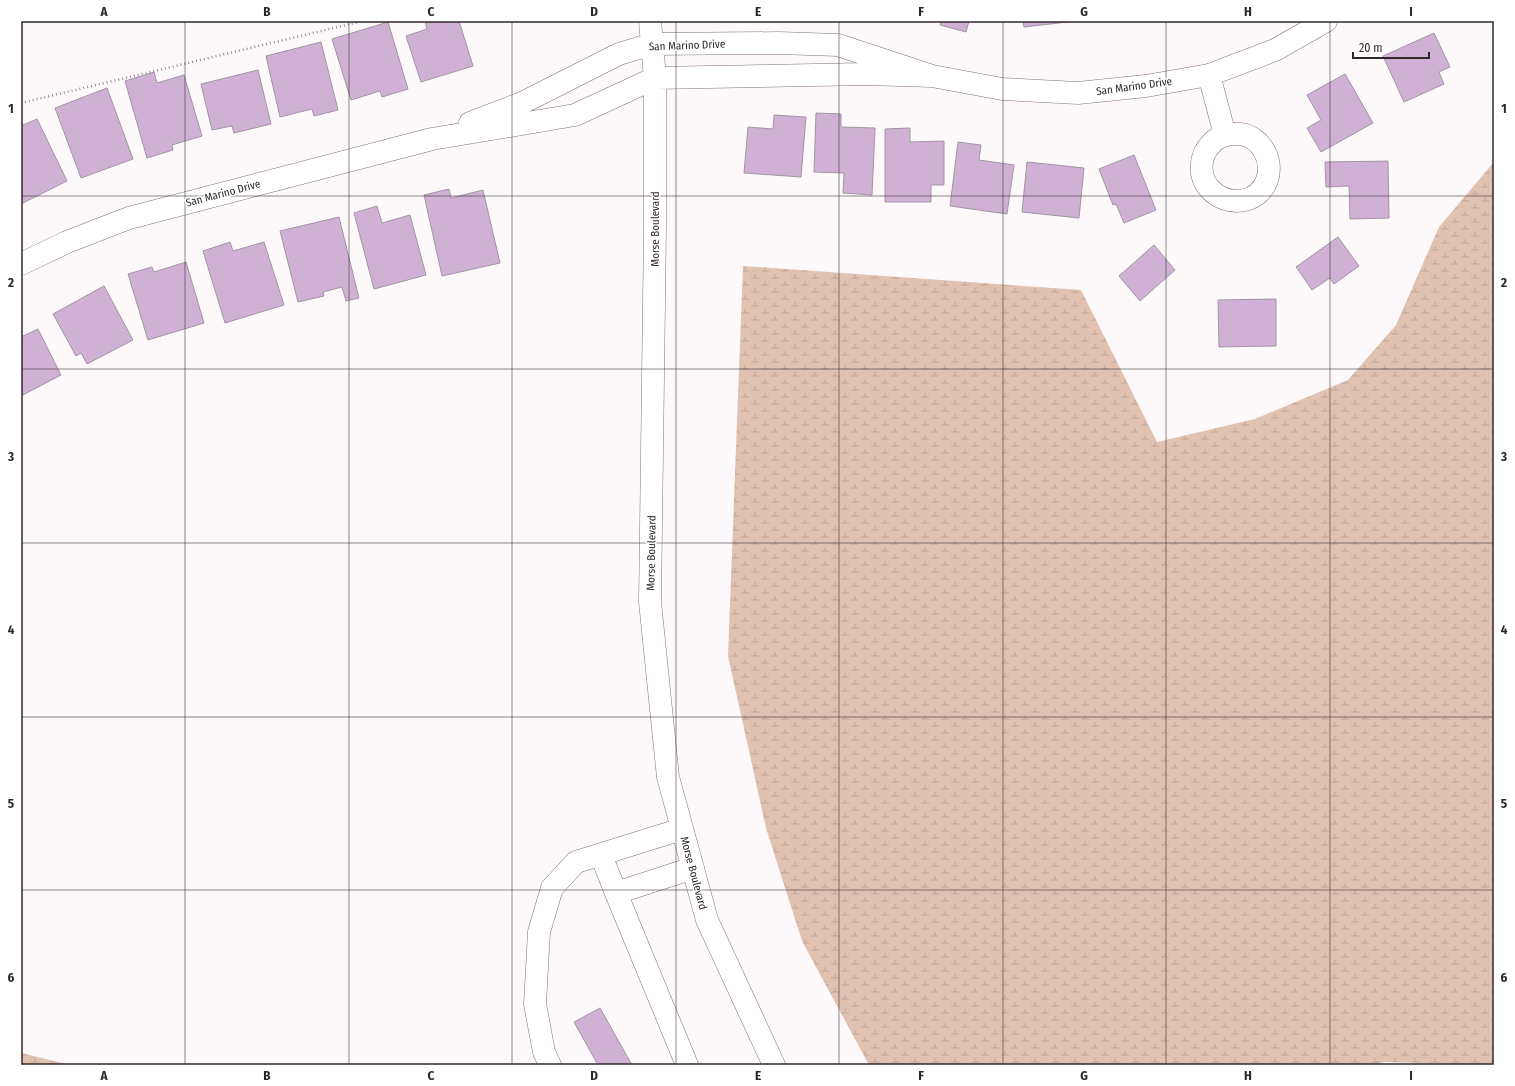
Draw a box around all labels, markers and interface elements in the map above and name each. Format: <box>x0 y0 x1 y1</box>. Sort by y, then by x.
text: A <box>99 4 108 19</box>
text: B <box>263 4 271 19</box>
text: C <box>428 4 435 19</box>
text: D <box>590 4 598 19</box>
text: E <box>755 4 761 19</box>
text: F <box>918 4 924 19</box>
text: G <box>1080 4 1088 19</box>
text: H <box>1244 4 1252 19</box>
text: I <box>1409 4 1413 19</box>
scale bar <box>1353 34 1429 60</box>
street label: San Marino Drive <box>649 38 725 53</box>
text: 20 m <box>1359 41 1383 55</box>
street label: San Marino Drive <box>1095 75 1173 98</box>
text: 1 <box>8 101 14 116</box>
text: 1 <box>1501 101 1507 116</box>
street label: San Marino Drive <box>184 177 262 210</box>
street label: Morse Boulevard <box>649 191 662 267</box>
text: 2 <box>7 275 14 290</box>
text: 2 <box>1500 275 1507 290</box>
text: 3 <box>7 449 14 464</box>
text: 3 <box>1500 449 1507 464</box>
street label: Morse Boulevard <box>644 515 659 591</box>
text: 4 <box>8 622 15 637</box>
text: 4 <box>1501 622 1508 637</box>
text: 5 <box>8 796 14 811</box>
text: 5 <box>1501 796 1507 811</box>
street label: Morse Boulevard <box>677 835 710 911</box>
text: 6 <box>8 970 15 985</box>
text: 6 <box>1501 970 1508 985</box>
text: A <box>99 1068 108 1083</box>
text: B <box>263 1068 271 1083</box>
text: C <box>428 1068 435 1083</box>
text: D <box>590 1068 598 1083</box>
text: E <box>755 1068 761 1083</box>
text: F <box>918 1068 924 1083</box>
text: G <box>1080 1068 1088 1083</box>
text: H <box>1244 1068 1252 1083</box>
text: I <box>1409 1068 1413 1083</box>

